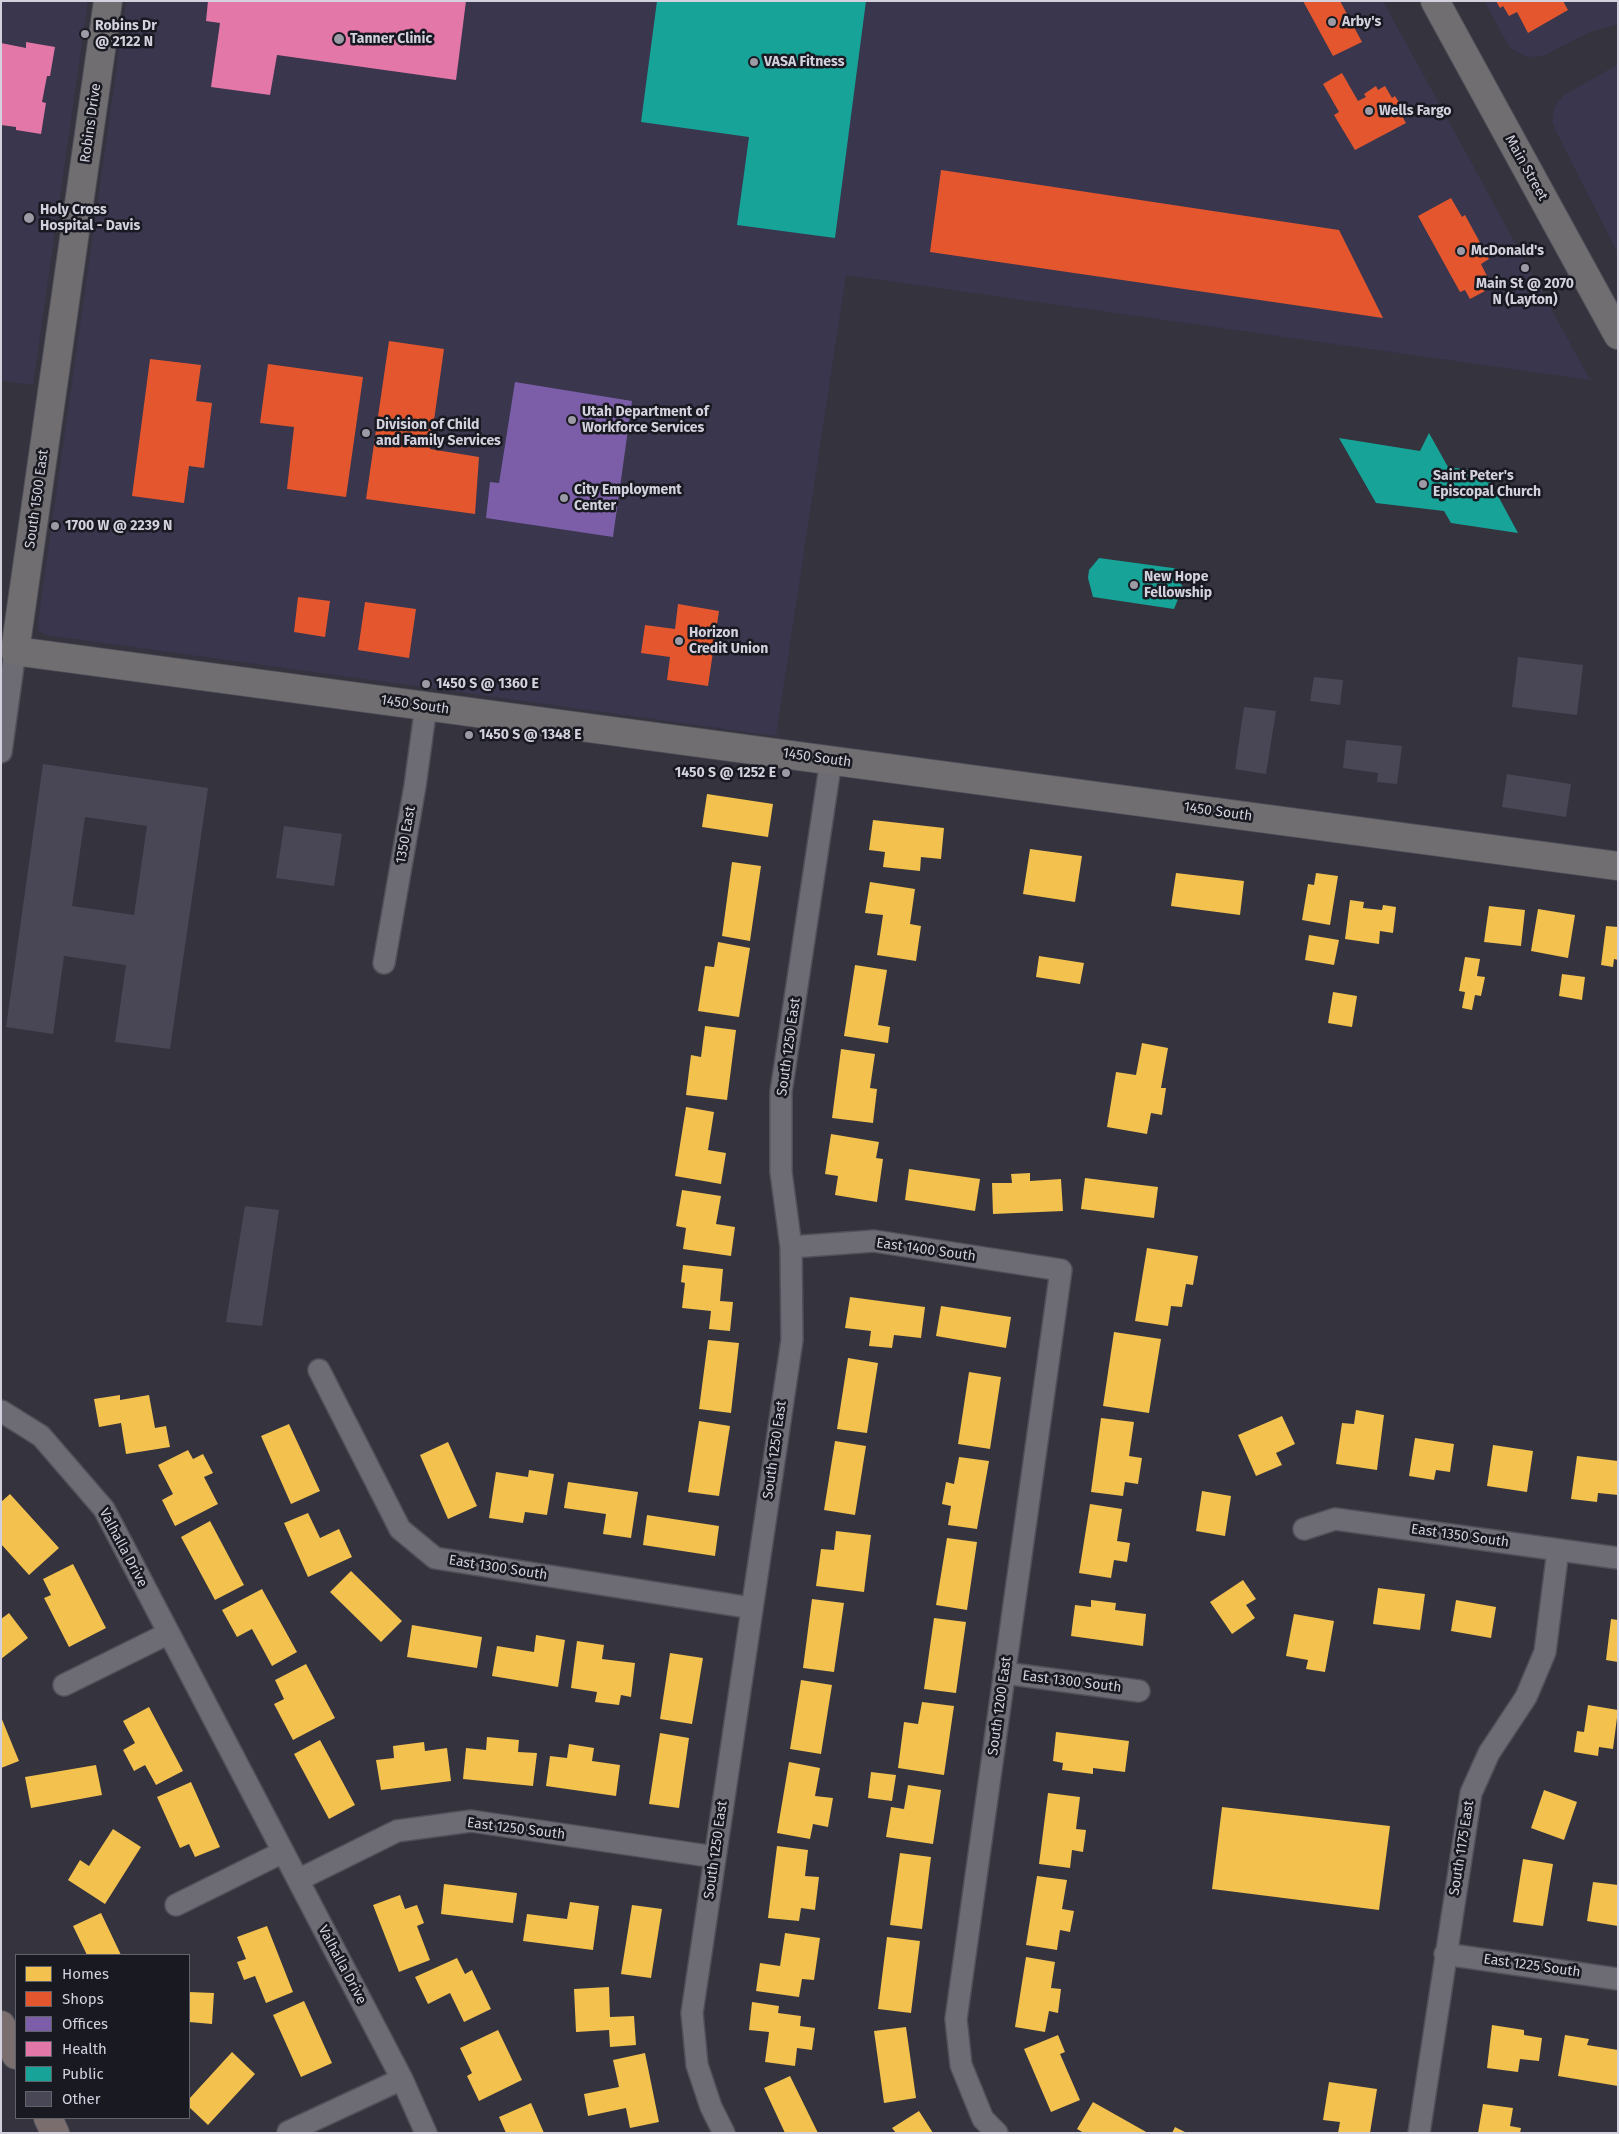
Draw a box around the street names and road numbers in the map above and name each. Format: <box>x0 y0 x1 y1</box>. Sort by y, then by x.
street label: Robins Drive <box>77 82 105 164</box>
street label: Main Street <box>1501 132 1551 204</box>
street label: South 1500 East <box>22 448 52 550</box>
street label: 1450 South <box>380 692 450 718</box>
street label: 1450 South <box>782 745 852 771</box>
street label: 1450 South <box>1183 799 1253 825</box>
street label: 1350 East <box>393 805 419 865</box>
street label: South 1250 East <box>774 997 804 1097</box>
street label: East 1400 South <box>875 1235 977 1265</box>
street label: South 1250 East <box>760 1400 790 1500</box>
street label: Valhalla Drive <box>95 1506 151 1590</box>
street label: East 1350 South <box>1410 1521 1510 1551</box>
street label: East 1300 South <box>447 1552 549 1584</box>
street label: South 1200 East <box>985 1655 1015 1757</box>
street label: East 1300 South <box>1022 1668 1122 1696</box>
street label: South 1175 East <box>1446 1799 1478 1897</box>
street label: South 1250 East <box>701 1800 731 1900</box>
street label: East 1250 South <box>466 1815 566 1843</box>
street label: Valhalla Drive <box>314 1923 370 2007</box>
street label: East 1225 South <box>1482 1951 1582 1981</box>

